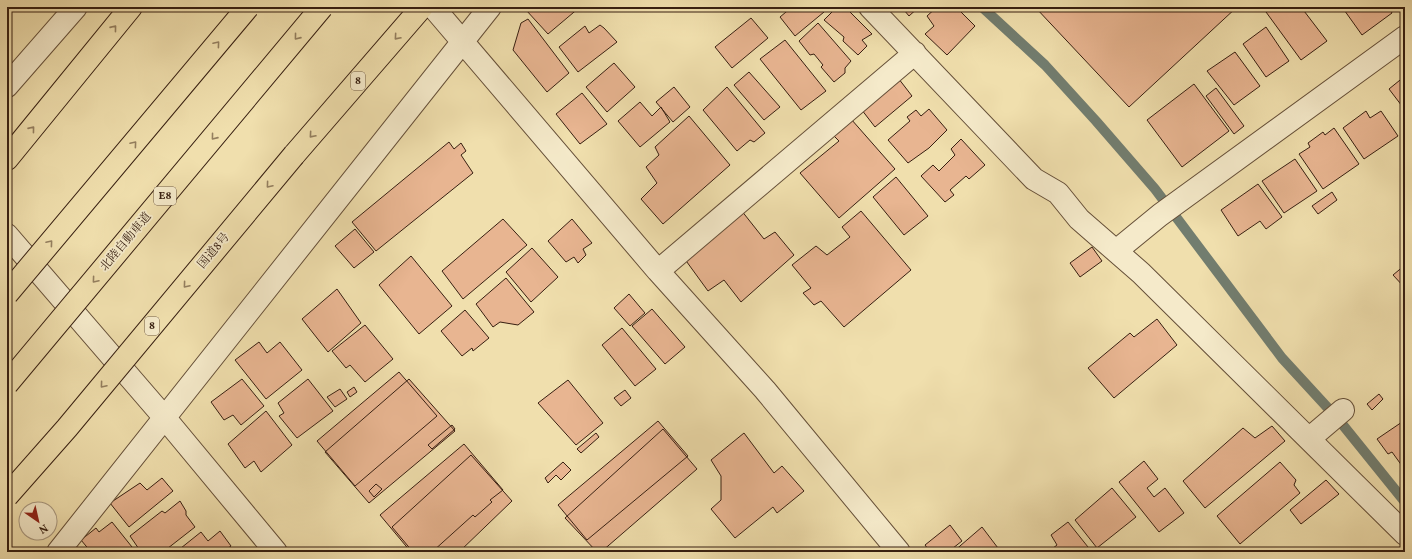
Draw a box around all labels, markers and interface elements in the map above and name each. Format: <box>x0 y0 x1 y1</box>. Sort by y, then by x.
one-way arrow <box>109 26 116 33</box>
one-way arrow <box>394 32 401 39</box>
one-way arrow <box>294 33 301 40</box>
one-way arrow <box>213 41 220 48</box>
road number: 8 <box>351 72 365 90</box>
one-way arrow <box>27 127 34 134</box>
one-way arrow <box>309 130 316 138</box>
one-way arrow <box>212 133 219 140</box>
one-way arrow <box>130 141 137 148</box>
one-way arrow <box>267 180 274 188</box>
road number: E8 <box>154 187 176 205</box>
street label: 北陸自動車道 <box>97 209 155 275</box>
street label: 国道8号 <box>194 230 234 272</box>
one-way arrow <box>46 240 53 248</box>
one-way arrow <box>92 275 99 283</box>
one-way arrow <box>184 280 191 287</box>
road number: 8 <box>145 317 159 335</box>
one-way arrow <box>100 380 107 387</box>
north arrow <box>18 501 58 541</box>
text: N <box>35 520 50 537</box>

